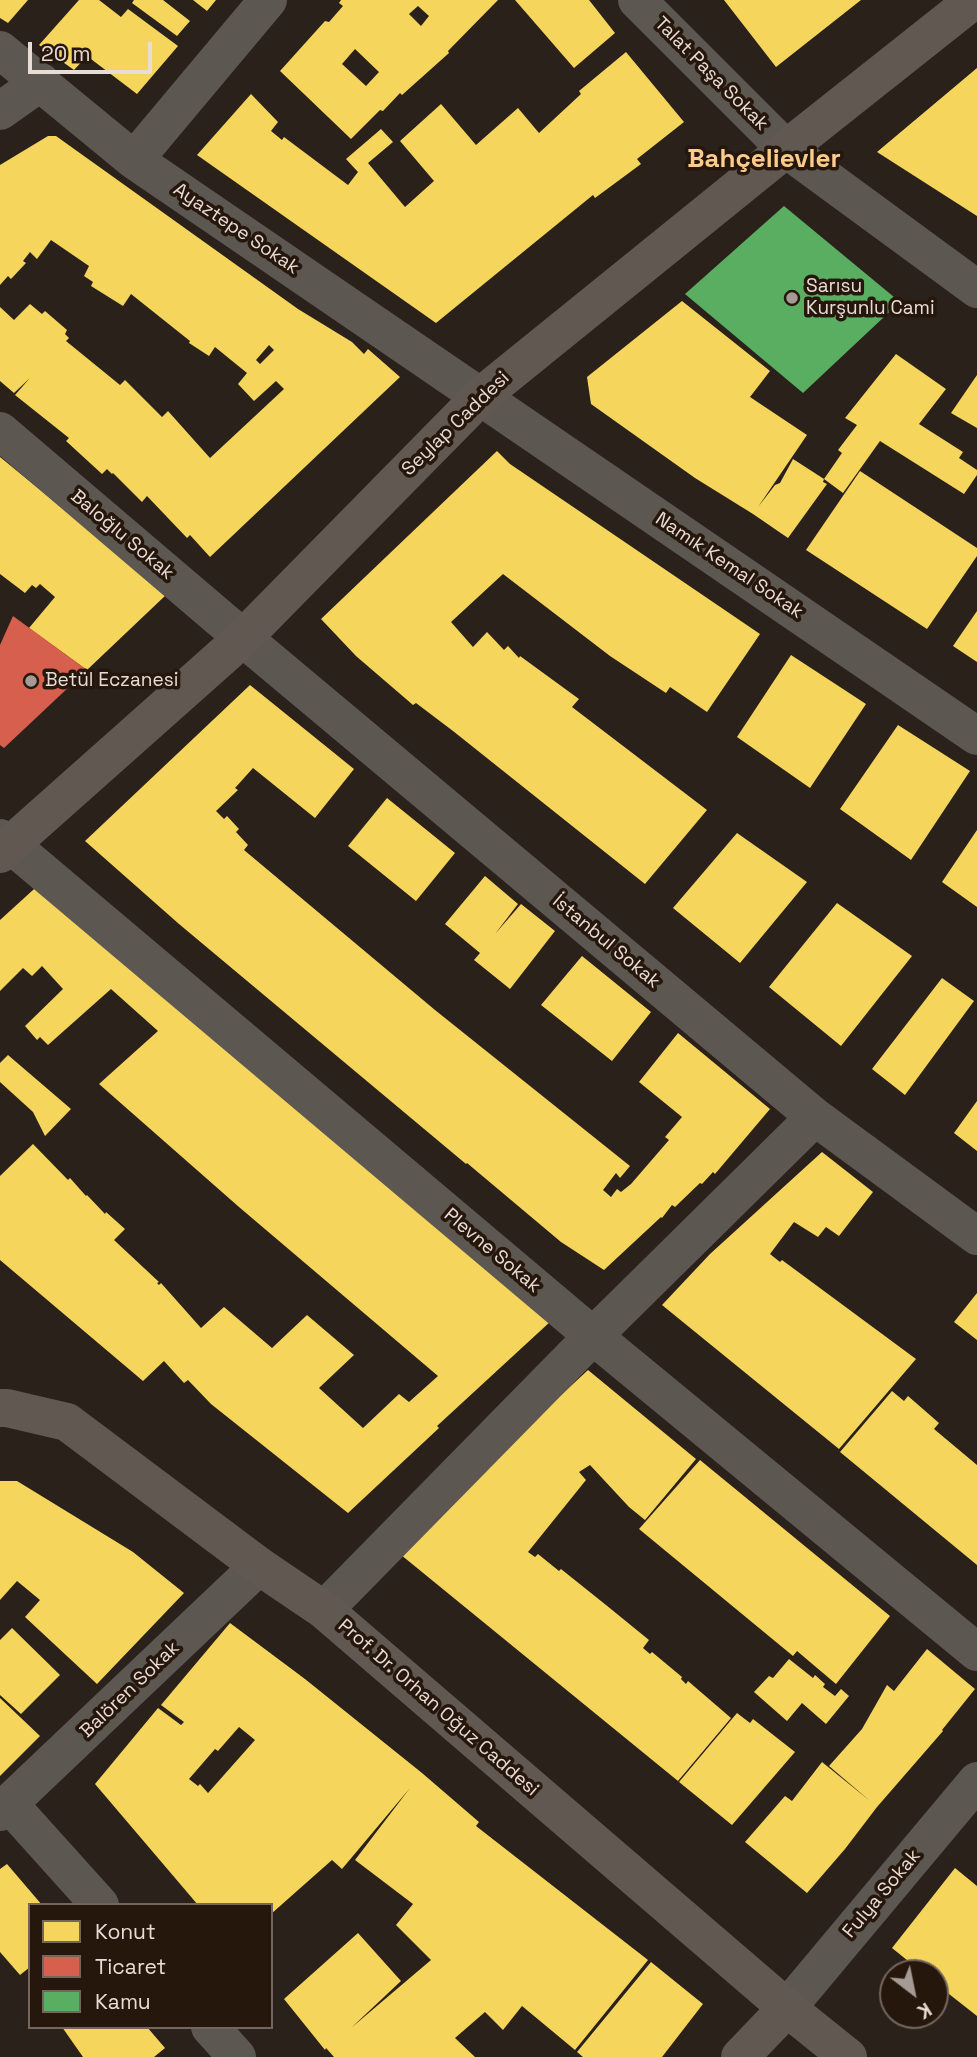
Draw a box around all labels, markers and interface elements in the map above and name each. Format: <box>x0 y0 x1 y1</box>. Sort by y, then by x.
street label: Talat Paşa Sokak <box>649 12 773 136</box>
scale bar <box>32 28 156 72</box>
text: 20 m <box>41 40 91 67</box>
district label: Bahçelievler <box>687 144 841 176</box>
street label: Ayaztepe Sokak <box>169 178 303 280</box>
place label: Sarısu Kurşunlu Cami <box>806 276 935 320</box>
marker: Sarısu Kurşunlu Cami <box>784 290 800 306</box>
street label: Seylap Caddesi <box>398 367 514 481</box>
street label: Baloğlu Sokak <box>66 485 178 585</box>
street label: Namık Kemal Sokak <box>651 508 807 624</box>
place label: Betül Eczanesi <box>45 670 178 692</box>
marker: Betül Eczanesi <box>23 673 39 689</box>
street label: İstanbul Sokak <box>547 890 665 994</box>
street label: Plevne Sokak <box>439 1204 545 1298</box>
street label: Prof. Dr. Orhan Oğuz Caddesi <box>333 1615 543 1801</box>
street label: Balören Sokak <box>76 1637 184 1743</box>
street label: Fulya Sokak <box>838 1845 926 1943</box>
legend <box>28 1903 273 2029</box>
text: Konut <box>95 1918 156 1945</box>
text: Ticaret <box>95 1953 166 1980</box>
north arrow <box>879 1959 949 2029</box>
text: Kamu <box>95 1988 151 2015</box>
text: K <box>913 1997 936 2024</box>

